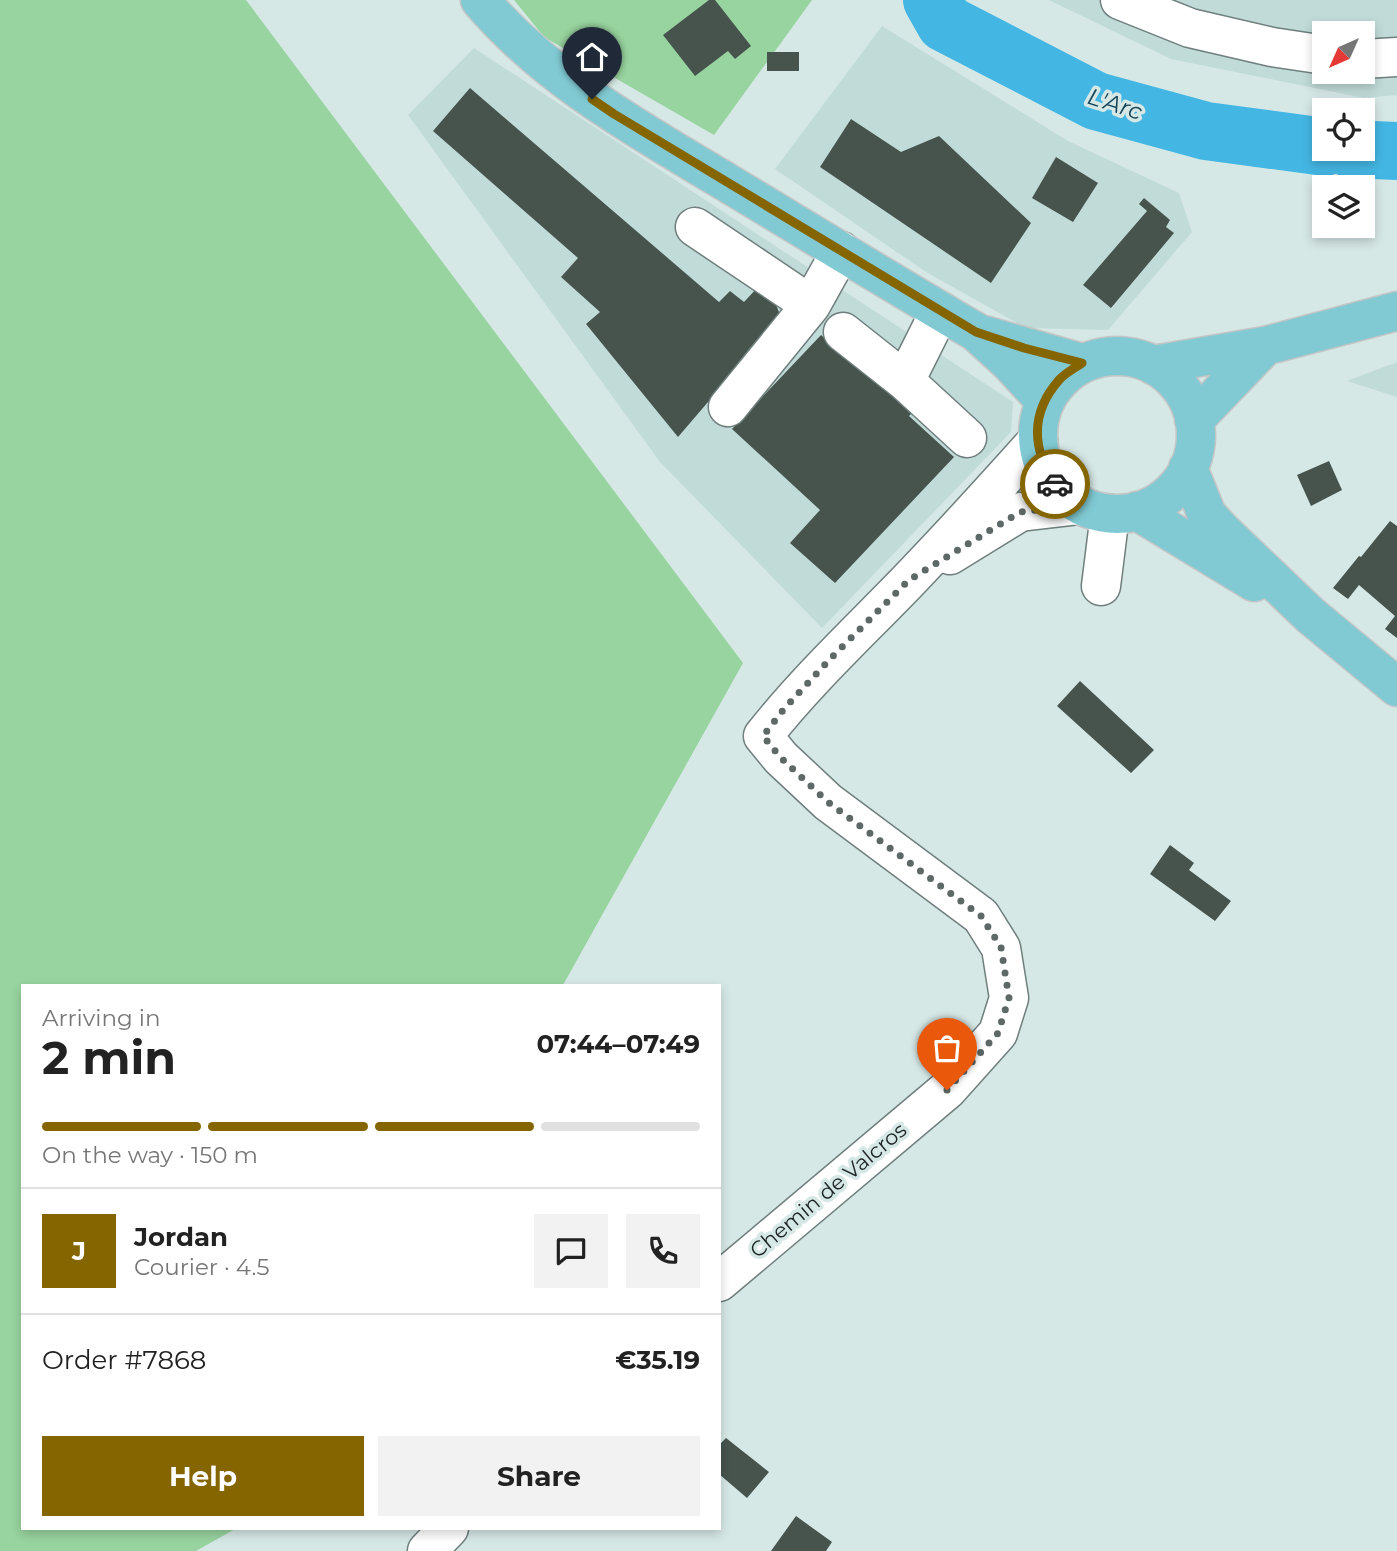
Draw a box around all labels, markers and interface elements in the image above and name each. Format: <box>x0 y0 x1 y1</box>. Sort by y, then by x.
north arrow <box>1312 21 1376 84</box>
map controls <box>1312 21 1375 238</box>
pin <box>562 27 622 99</box>
icon: home <box>573 38 611 76</box>
water label: L'Arc <box>1084 82 1146 126</box>
button: locate <box>1312 98 1375 161</box>
button: layers <box>1312 175 1375 238</box>
courier <box>1020 449 1090 519</box>
icon: car <box>1036 465 1074 503</box>
text: Arriving in <box>42 1004 161 1032</box>
pin <box>917 1018 977 1090</box>
text: 07:44–07:49 <box>536 1028 700 1060</box>
text: 2 min <box>42 1029 176 1086</box>
icon: bag <box>928 1029 966 1067</box>
street label: Chemin de Valcros <box>745 1117 911 1263</box>
text: On the way · 150 m <box>42 1141 258 1169</box>
button: chat <box>534 1214 608 1288</box>
button: phone <box>626 1214 700 1288</box>
text: Jordan <box>134 1221 228 1253</box>
text: J <box>72 1235 86 1267</box>
text: Courier · 4.5 <box>134 1253 269 1281</box>
text: Order #7868 <box>42 1344 206 1376</box>
text: €35.19 <box>615 1344 700 1376</box>
button: Help <box>42 1436 364 1516</box>
button: Share <box>378 1436 700 1516</box>

